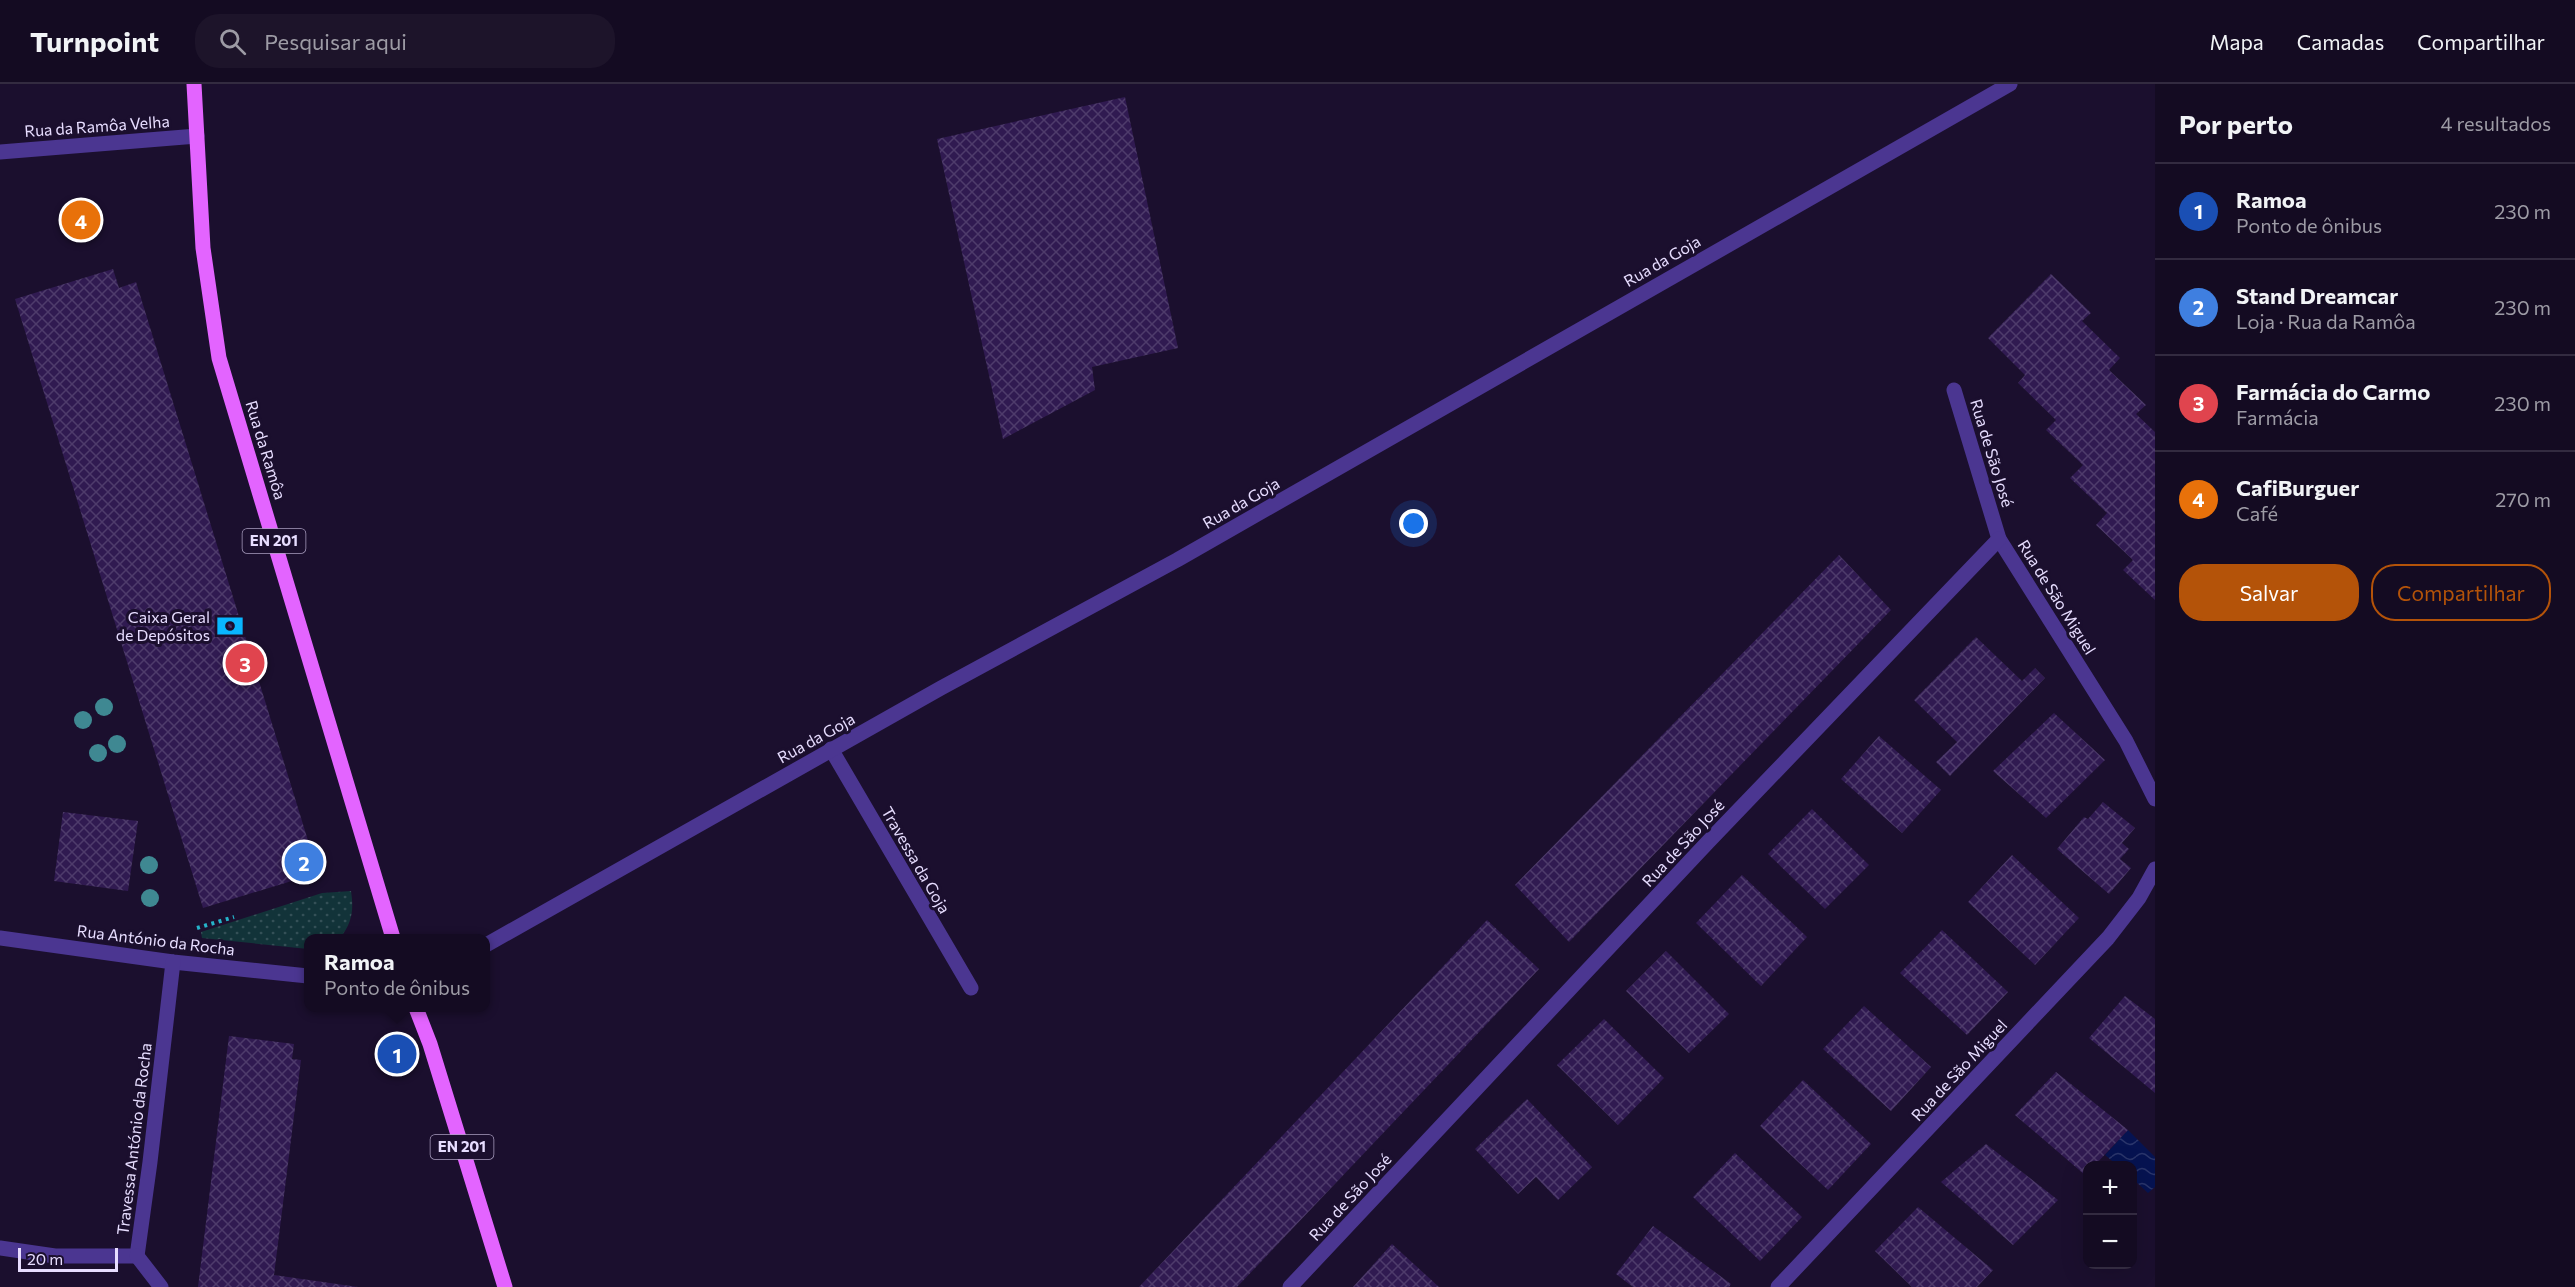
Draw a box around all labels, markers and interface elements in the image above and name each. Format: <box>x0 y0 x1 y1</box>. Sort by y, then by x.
search box <box>195 14 615 68</box>
text: Turnpoint <box>30 24 159 58</box>
icon: search <box>216 25 249 58</box>
text: Pesquisar aqui <box>264 28 407 55</box>
text: Mapa <box>2210 29 2264 54</box>
text: Camadas <box>2297 29 2384 54</box>
text: Compartilhar <box>2417 29 2545 54</box>
text: Por perto <box>2179 108 2293 139</box>
street label: Rua da Ramôa Velha <box>24 111 170 140</box>
text: 4 resultados <box>2441 111 2551 135</box>
text: Ramoa <box>2236 186 2307 213</box>
pin: 4 <box>62 198 100 242</box>
text: 1 <box>2194 199 2203 223</box>
text: 230 m <box>2494 199 2551 223</box>
text: Ponto de ônibus <box>2236 213 2382 237</box>
street label: Rua da Goja <box>1620 231 1703 290</box>
text: Stand Dreamcar <box>2236 282 2398 309</box>
text: 2 <box>2193 295 2204 319</box>
text: 230 m <box>2494 295 2551 319</box>
text: Loja · Rua da Ramôa <box>2236 309 2416 333</box>
text: Farmácia do Carmo <box>2236 378 2430 405</box>
text: 3 <box>2193 391 2204 415</box>
text: 230 m <box>2494 391 2551 415</box>
street label: Rua de São José <box>1967 397 2018 509</box>
street label: Rua da Ramôa <box>242 398 291 502</box>
text: Farmácia <box>2236 405 2319 429</box>
street label: Rua da Goja <box>1199 473 1282 532</box>
text: CafiBurguer <box>2236 474 2359 501</box>
text: 4 <box>2192 487 2205 511</box>
text: 270 m <box>2495 487 2551 511</box>
text: Café <box>2236 501 2278 525</box>
your location <box>1399 509 1428 538</box>
road number: EN 201 <box>242 529 306 553</box>
street label: Rua de São Miguel <box>2015 536 2100 658</box>
button: Salvar <box>2179 564 2359 621</box>
button: Compartilhar <box>2371 564 2551 621</box>
place label: Caixa Geral de Depósitos <box>116 607 210 644</box>
bank icon: Caixa Geral de Depósitos <box>215 611 245 641</box>
pin: 3 <box>226 640 264 686</box>
street label: Rua da Goja <box>774 709 858 767</box>
street label: Rua de São José <box>1638 795 1728 890</box>
street label: Travessa da Goja <box>878 803 955 916</box>
pin: 2 <box>284 840 324 884</box>
street label: Rua António da Rocha <box>76 920 236 959</box>
popup <box>304 934 490 1012</box>
text: Ramoa <box>324 948 395 975</box>
text: Ponto de ônibus <box>324 975 470 999</box>
street label: Rua de São Miguel <box>1907 1015 2010 1124</box>
pin: 1 <box>378 1032 416 1076</box>
street label: Travessa António da Rocha <box>112 1042 155 1236</box>
road number: EN 201 <box>430 1135 494 1159</box>
street label: Rua de São José <box>1305 1149 1395 1244</box>
map controls <box>2083 1161 2137 1269</box>
button: + <box>2083 1161 2137 1215</box>
button: − <box>2083 1215 2137 1269</box>
scale bar <box>18 1245 118 1272</box>
text: 20 m <box>27 1249 63 1268</box>

